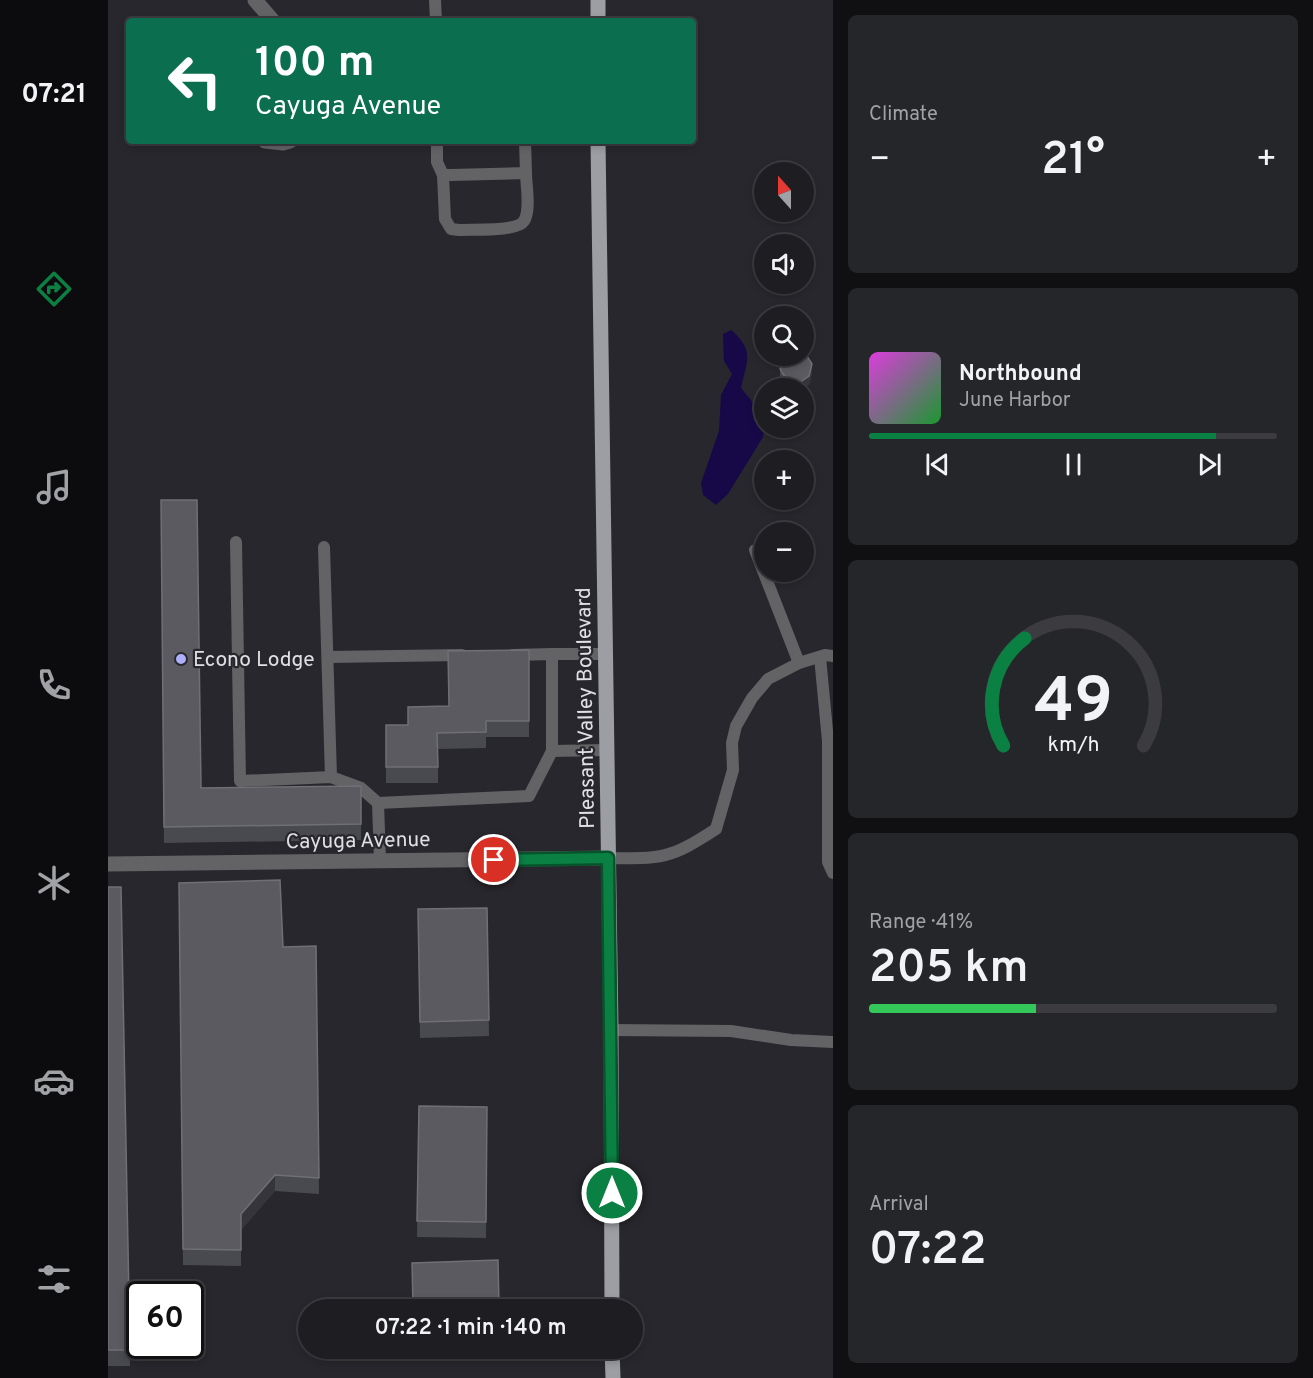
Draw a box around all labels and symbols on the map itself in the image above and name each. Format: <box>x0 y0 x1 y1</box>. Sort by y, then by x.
north arrow <box>754 162 814 222</box>
street label: Pleasant Valley Boulevard <box>571 587 602 829</box>
place label: Econo Lodge <box>193 647 315 674</box>
marker: Econo Lodge <box>174 652 188 666</box>
street label: Cayuga Avenue <box>285 827 431 856</box>
pin <box>468 834 519 885</box>
position arrow <box>580 1161 644 1225</box>
speed limit sign: 60 <box>126 1281 204 1359</box>

